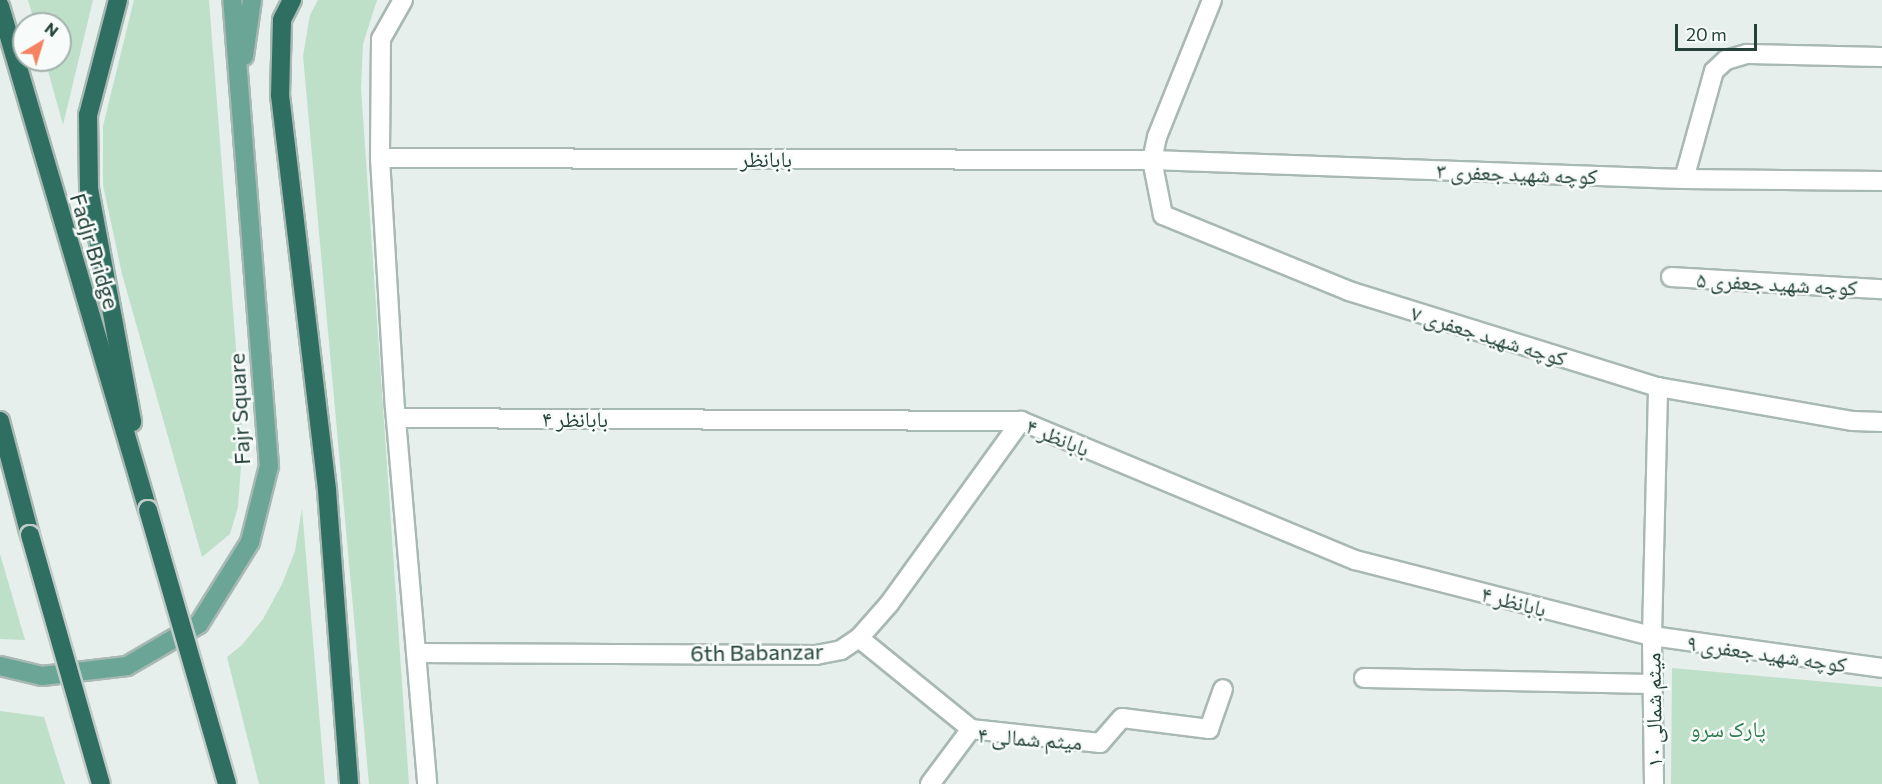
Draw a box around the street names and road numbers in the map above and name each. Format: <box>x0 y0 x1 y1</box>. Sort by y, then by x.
street label: بابانظر <box>740 146 792 172</box>
street label: کوچه شهید جعفری ۳ <box>1436 157 1598 189</box>
street label: Fadjr Bridge <box>65 190 125 312</box>
street label: کوچه شهید جعفری ۵ <box>1696 266 1858 300</box>
street label: کوچه شهید جعفری ۷ <box>1408 299 1570 371</box>
street label: Fajr Square <box>223 352 255 466</box>
street label: بابانظر ۴ <box>542 406 608 432</box>
street label: بابانظر ۴ <box>1022 412 1094 462</box>
street label: بابانظر ۴ <box>1479 580 1549 622</box>
street label: کوچه شهید جعفری ۹ <box>1685 629 1849 677</box>
street label: 6th Babanzar <box>690 638 824 666</box>
street label: میثم شمالی ۱۰ <box>1639 652 1667 768</box>
street label: میثم شمالی ۴ <box>977 721 1083 755</box>

